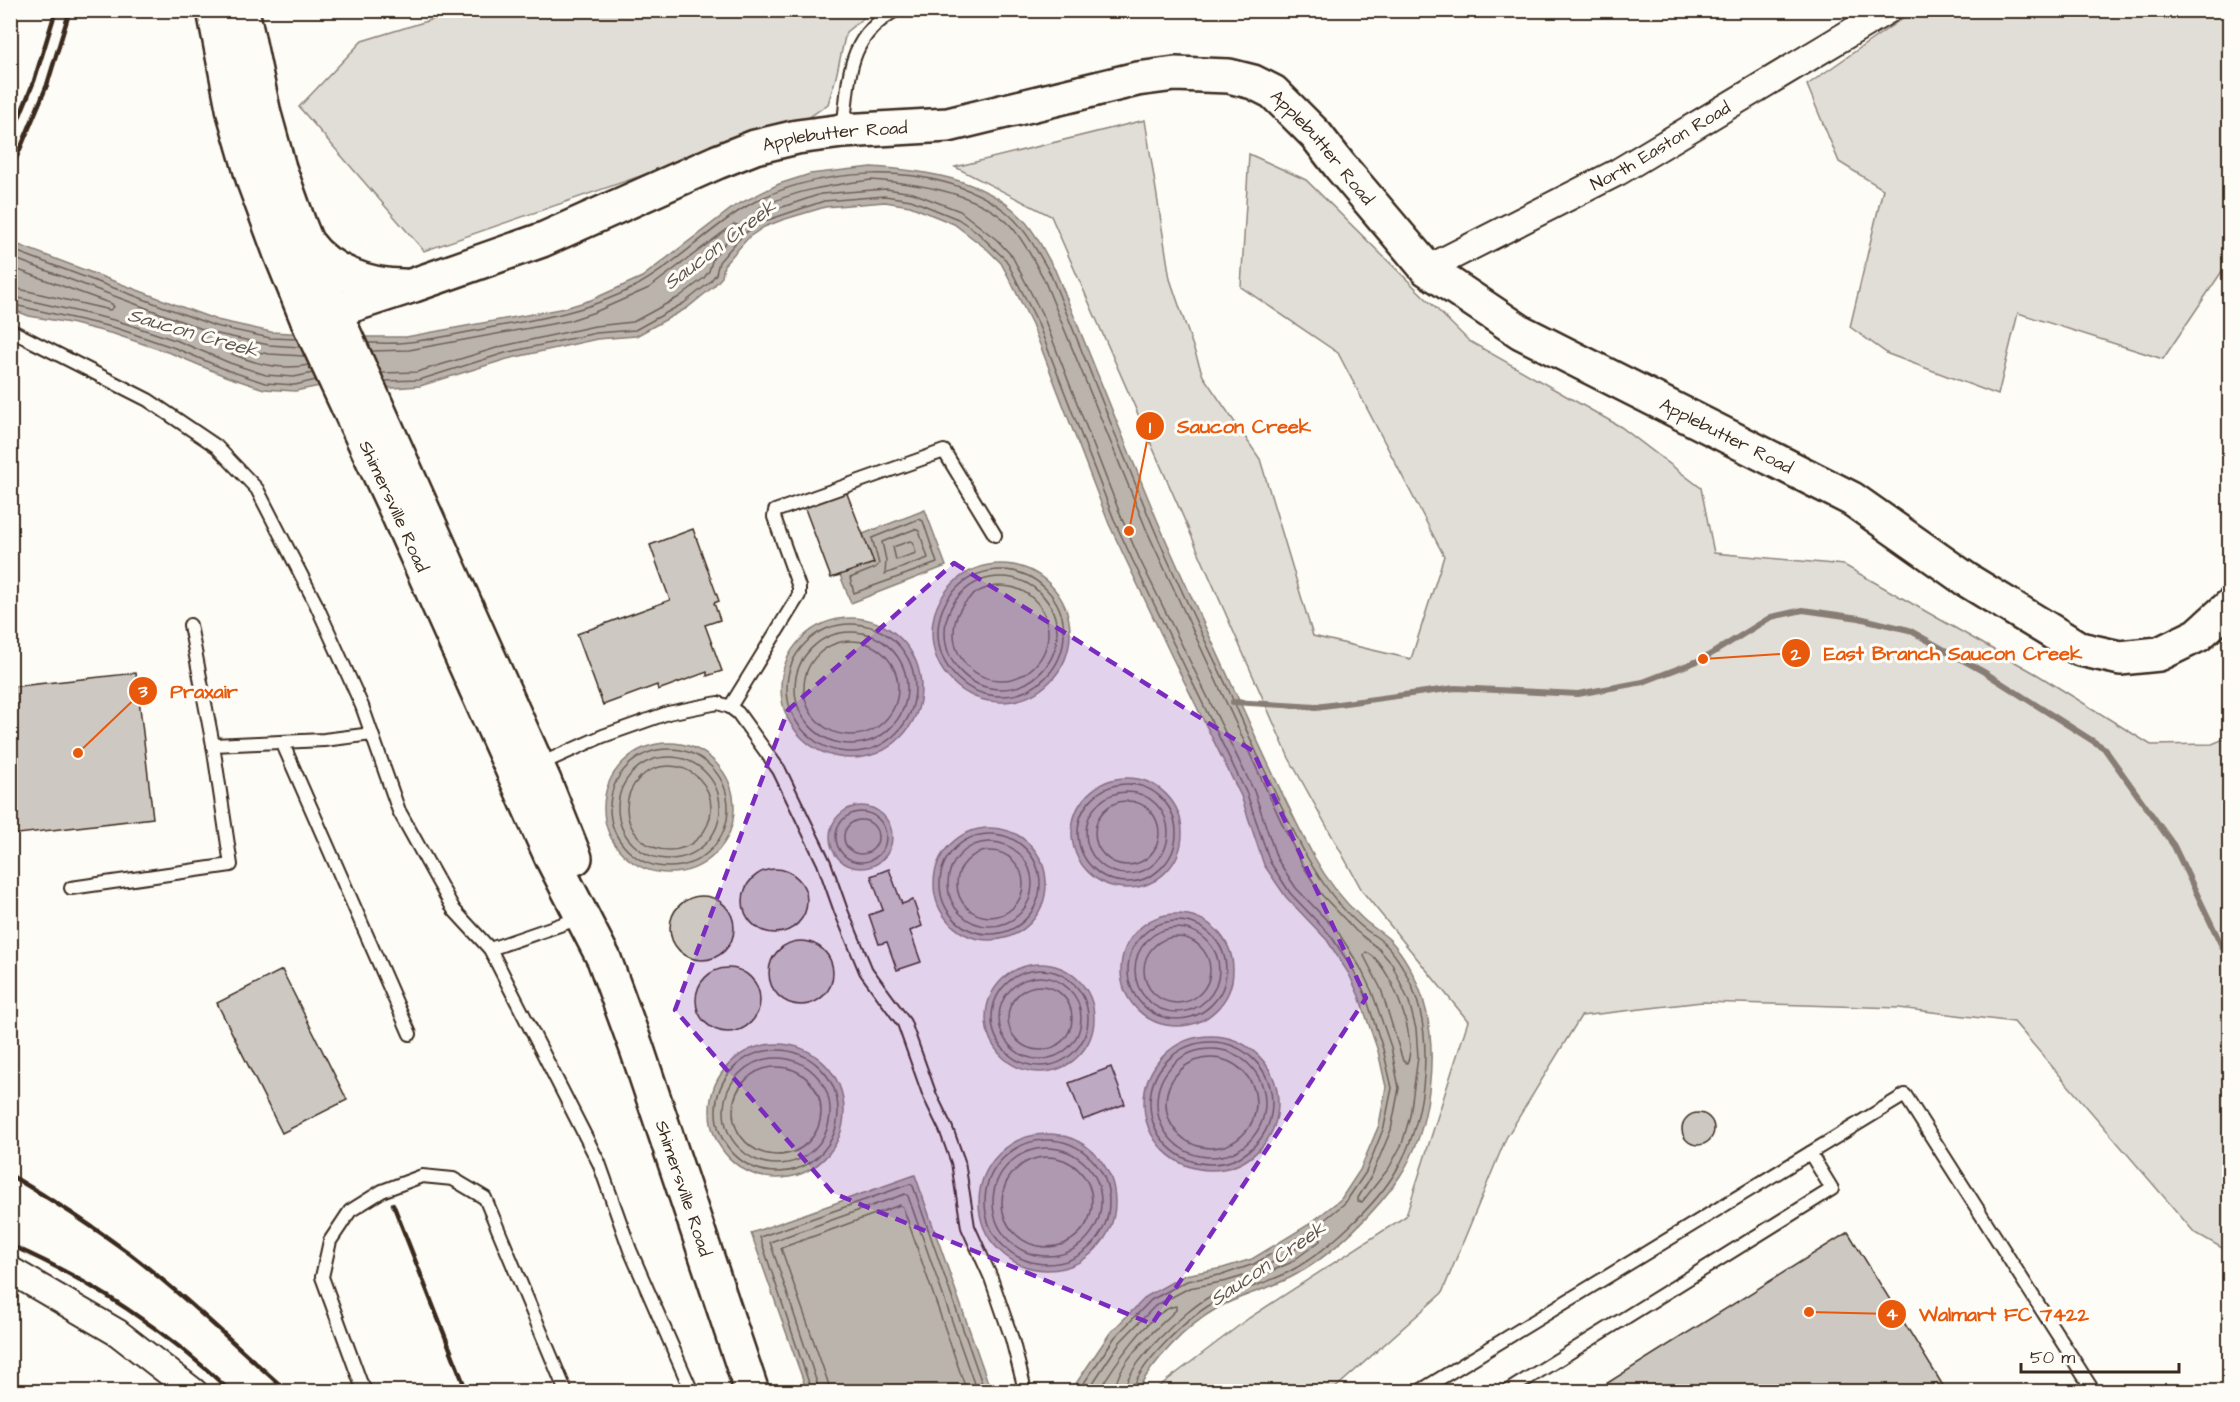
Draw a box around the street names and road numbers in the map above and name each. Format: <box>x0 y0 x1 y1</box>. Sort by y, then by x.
street label: Applebutter Road <box>1265 84 1380 210</box>
street label: North Easton Road <box>1586 95 1735 197</box>
street label: Applebutter Road <box>760 115 908 157</box>
street label: Applebutter Road <box>1656 392 1797 480</box>
street label: Shimersville Road <box>353 436 435 576</box>
street label: Shimersville Road <box>649 1117 718 1260</box>

